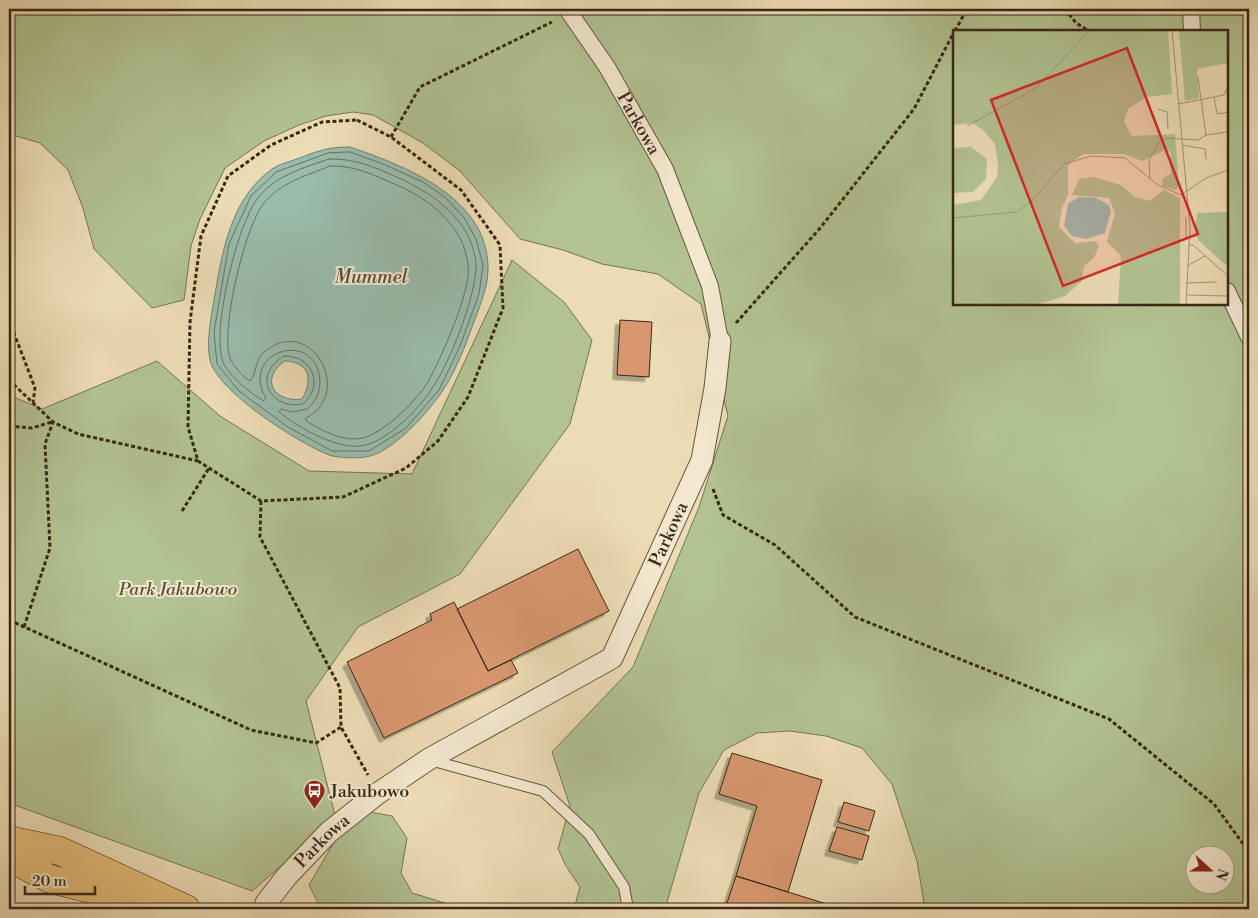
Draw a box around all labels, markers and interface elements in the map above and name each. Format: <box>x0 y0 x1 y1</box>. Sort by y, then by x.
inset map <box>953 30 1228 305</box>
street label: Parkowa <box>611 88 666 160</box>
water label: Mummel <box>334 265 408 289</box>
street label: Parkowa <box>644 498 694 570</box>
park label: Park Jakubowo <box>118 578 237 601</box>
bus stop icon: Jakubowo <box>302 779 326 810</box>
place label: Jakubowo <box>329 780 409 803</box>
street label: Parkowa <box>290 808 355 873</box>
north arrow <box>1186 846 1236 896</box>
scale bar <box>25 863 95 895</box>
text: N <box>1211 866 1232 883</box>
text: 20 m <box>32 872 67 891</box>

